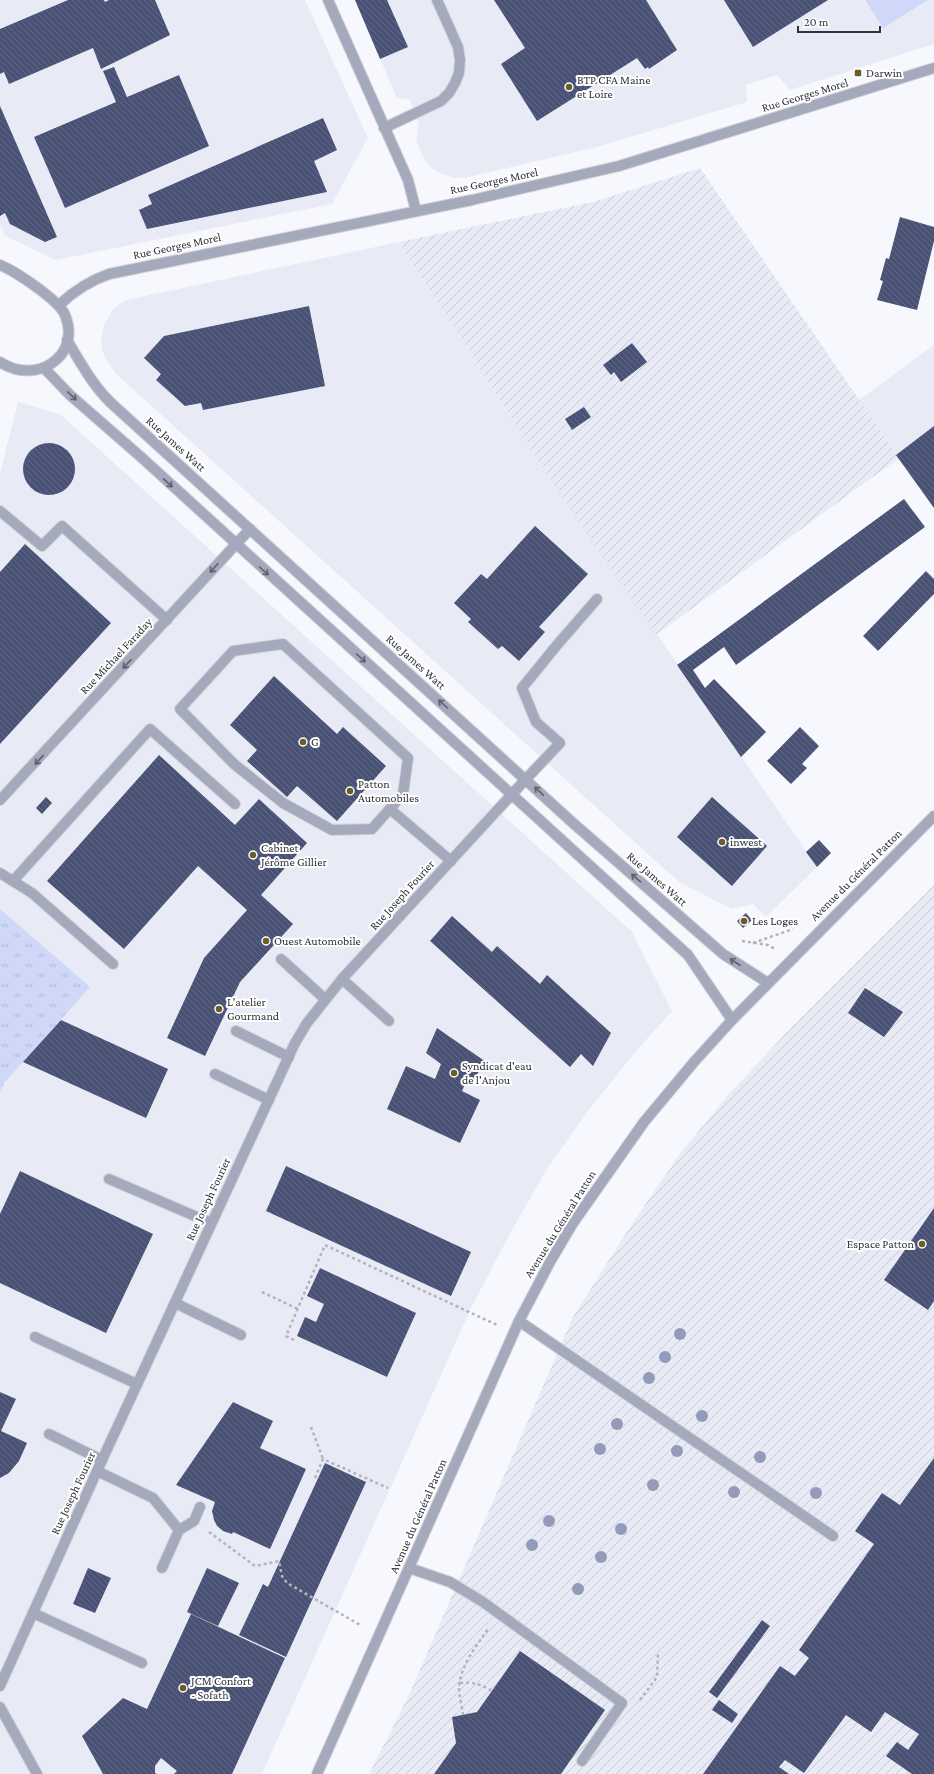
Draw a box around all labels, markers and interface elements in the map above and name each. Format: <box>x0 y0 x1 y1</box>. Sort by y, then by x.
scale bar <box>798 8 880 34</box>
text: 20 m <box>804 15 829 29</box>
place label: Darwin <box>866 66 903 80</box>
marker: Darwin <box>853 68 863 78</box>
place label: BTP CFA Maine et Loire <box>577 73 650 101</box>
street label: Rue Georges Morel <box>760 75 850 115</box>
marker: BTP CFA Maine et Loire <box>564 82 574 92</box>
street label: Rue Georges Morel <box>449 165 539 197</box>
street label: Rue Georges Morel <box>132 230 222 262</box>
one-way arrow <box>66 391 76 400</box>
street label: Rue James Watt <box>143 414 209 475</box>
one-way arrow <box>163 478 173 487</box>
one-way arrow <box>209 562 218 573</box>
one-way arrow <box>259 566 269 575</box>
street label: Rue Michael Faraday <box>77 615 155 697</box>
street label: Rue James Watt <box>383 632 449 693</box>
one-way arrow <box>356 653 366 662</box>
one-way arrow <box>122 659 131 669</box>
one-way arrow <box>438 699 448 709</box>
place label: G <box>311 735 319 749</box>
marker: G <box>298 737 308 747</box>
one-way arrow <box>34 755 43 765</box>
place label: Patton Automobiles <box>358 777 419 805</box>
marker: Patton Automobiles <box>345 786 355 796</box>
one-way arrow <box>534 787 544 796</box>
street label: Avenue du Général Patton <box>807 826 905 924</box>
place label: inwest <box>730 835 763 849</box>
marker: inwest <box>717 837 727 847</box>
place label: Cabinet Jérôme Gillier <box>260 841 327 869</box>
street label: Rue James Watt <box>624 849 691 910</box>
marker: Cabinet Jérôme Gillier <box>248 850 258 860</box>
street label: Rue Joseph Fourier <box>367 856 438 933</box>
one-way arrow <box>631 874 641 883</box>
place label: Les Loges <box>752 914 798 928</box>
marker: Les Loges <box>739 916 749 926</box>
place label: Ouest Automobile <box>274 934 361 948</box>
marker: Ouest Automobile <box>261 936 271 946</box>
one-way arrow <box>730 958 741 966</box>
place label: L’atelier Gourmand <box>227 995 280 1023</box>
marker: L’atelier Gourmand <box>214 1004 224 1014</box>
place label: Syndicat d'eau de l'Anjou <box>462 1059 533 1087</box>
marker: Syndicat d'eau de l'Anjou <box>449 1068 459 1078</box>
street label: Rue Joseph Fourier <box>183 1155 234 1243</box>
street label: Avenue du Général Patton <box>521 1167 599 1280</box>
place label: Espace Patton <box>847 1237 915 1251</box>
marker: Espace Patton <box>917 1239 927 1249</box>
street label: Rue Joseph Fourier <box>48 1449 99 1537</box>
street label: Avenue du Général Patton <box>386 1456 450 1575</box>
place label: JCM Confort - Sofath <box>190 1674 252 1702</box>
marker: JCM Confort - Sofath <box>178 1683 188 1693</box>

